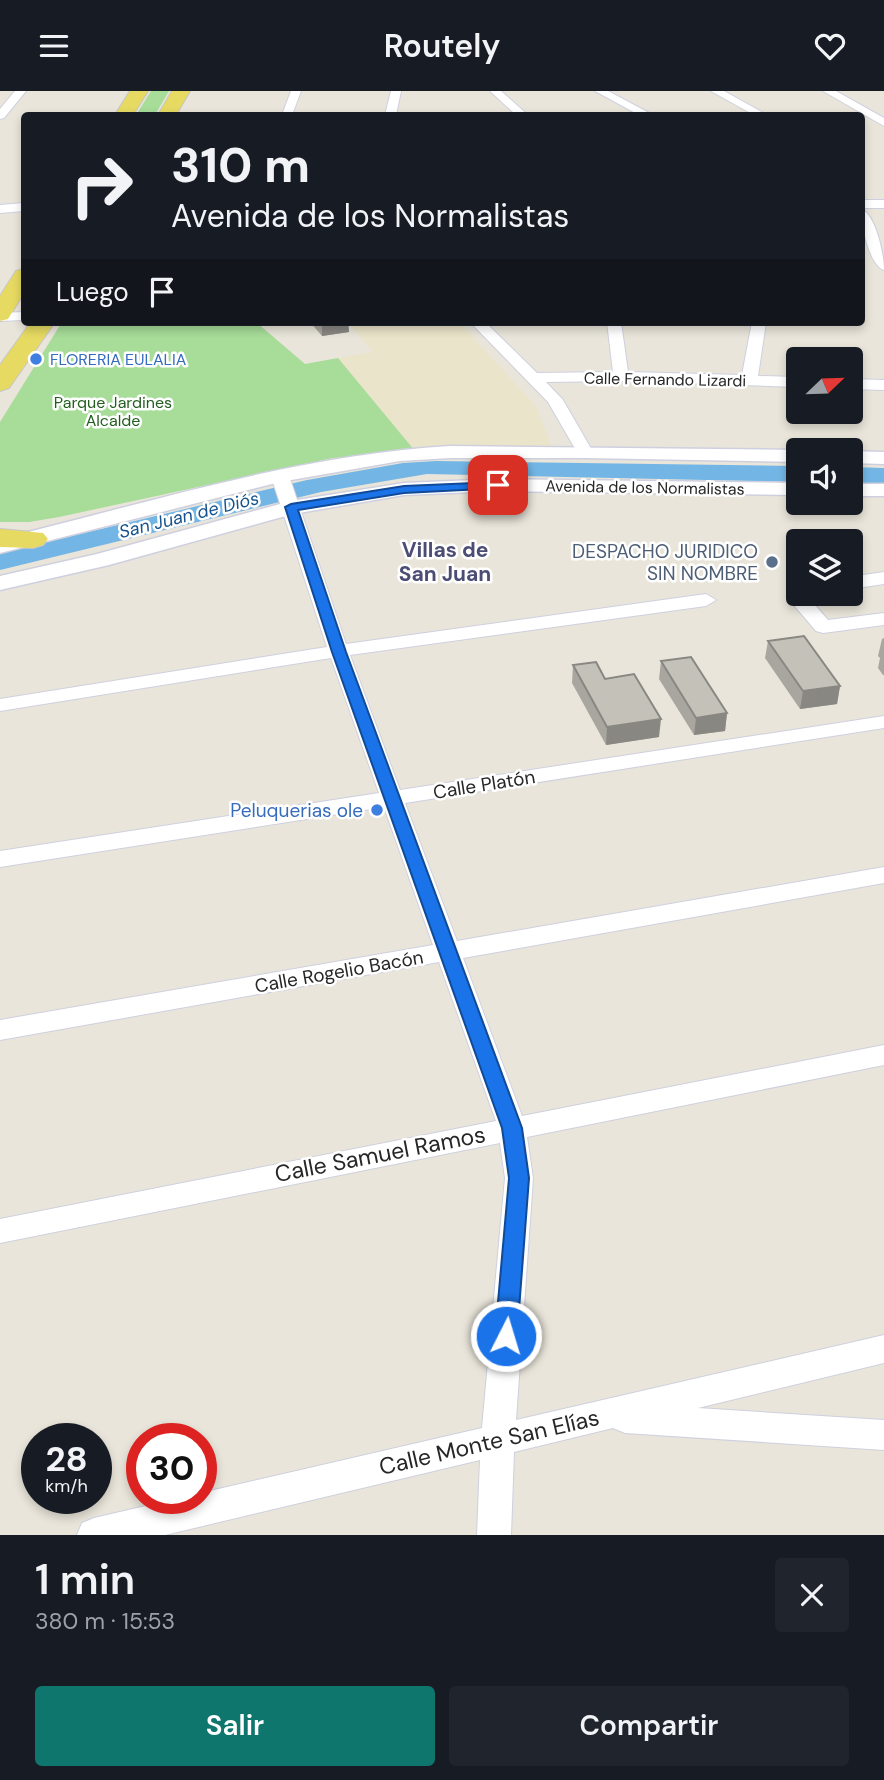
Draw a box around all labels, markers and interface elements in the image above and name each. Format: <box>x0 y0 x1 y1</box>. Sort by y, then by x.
text: Routely <box>384 25 500 67</box>
icon: menu <box>35 27 73 65</box>
icon: heart <box>811 27 849 65</box>
text: 310 m <box>171 133 310 197</box>
icon: right <box>56 140 147 231</box>
text: Avenida de los Normalistas <box>171 195 569 237</box>
icon: arrive <box>143 273 181 311</box>
text: Luego <box>56 275 129 309</box>
north arrow <box>786 347 863 423</box>
map controls <box>786 347 863 606</box>
place label: FLORERIA EULALIA <box>50 349 187 370</box>
marker: FLORERIA EULALIA <box>28 351 44 367</box>
street label: Calle Fernando Lizardi <box>584 368 746 391</box>
park label: Parque Jardines Alcalde <box>54 392 172 431</box>
button: sound <box>786 438 863 515</box>
pin <box>468 455 528 515</box>
icon: arrive <box>479 466 517 504</box>
street label: Avenida de los Normalistas <box>545 475 745 500</box>
water label: San Juan de Diós <box>116 486 262 544</box>
button: layers <box>786 529 863 606</box>
district label: Villas de San Juan <box>399 536 491 588</box>
place label: DESPACHO JURIDICO SIN NOMBRE <box>572 539 758 586</box>
marker: DESPACHO JURIDICO SIN NOMBRE <box>764 554 780 570</box>
street label: Calle Platón <box>431 764 537 805</box>
place label: Peluquerias ole <box>230 798 363 823</box>
marker: Peluquerias ole <box>369 802 385 818</box>
street label: Calle Rogelio Bacón <box>253 944 425 999</box>
street label: Calle Samuel Ramos <box>272 1119 488 1189</box>
position arrow <box>469 1299 543 1373</box>
street label: Calle Monte San Elías <box>376 1402 602 1482</box>
speed limit sign: 30 <box>126 1423 217 1514</box>
text: 28 <box>45 1436 88 1482</box>
text: km/h <box>45 1474 88 1498</box>
text: 1 min <box>35 1552 135 1607</box>
button: close <box>775 1558 849 1632</box>
text: 380 m · 15:53 <box>35 1606 175 1636</box>
button: Salir <box>35 1686 435 1766</box>
button: Compartir <box>449 1686 849 1766</box>

